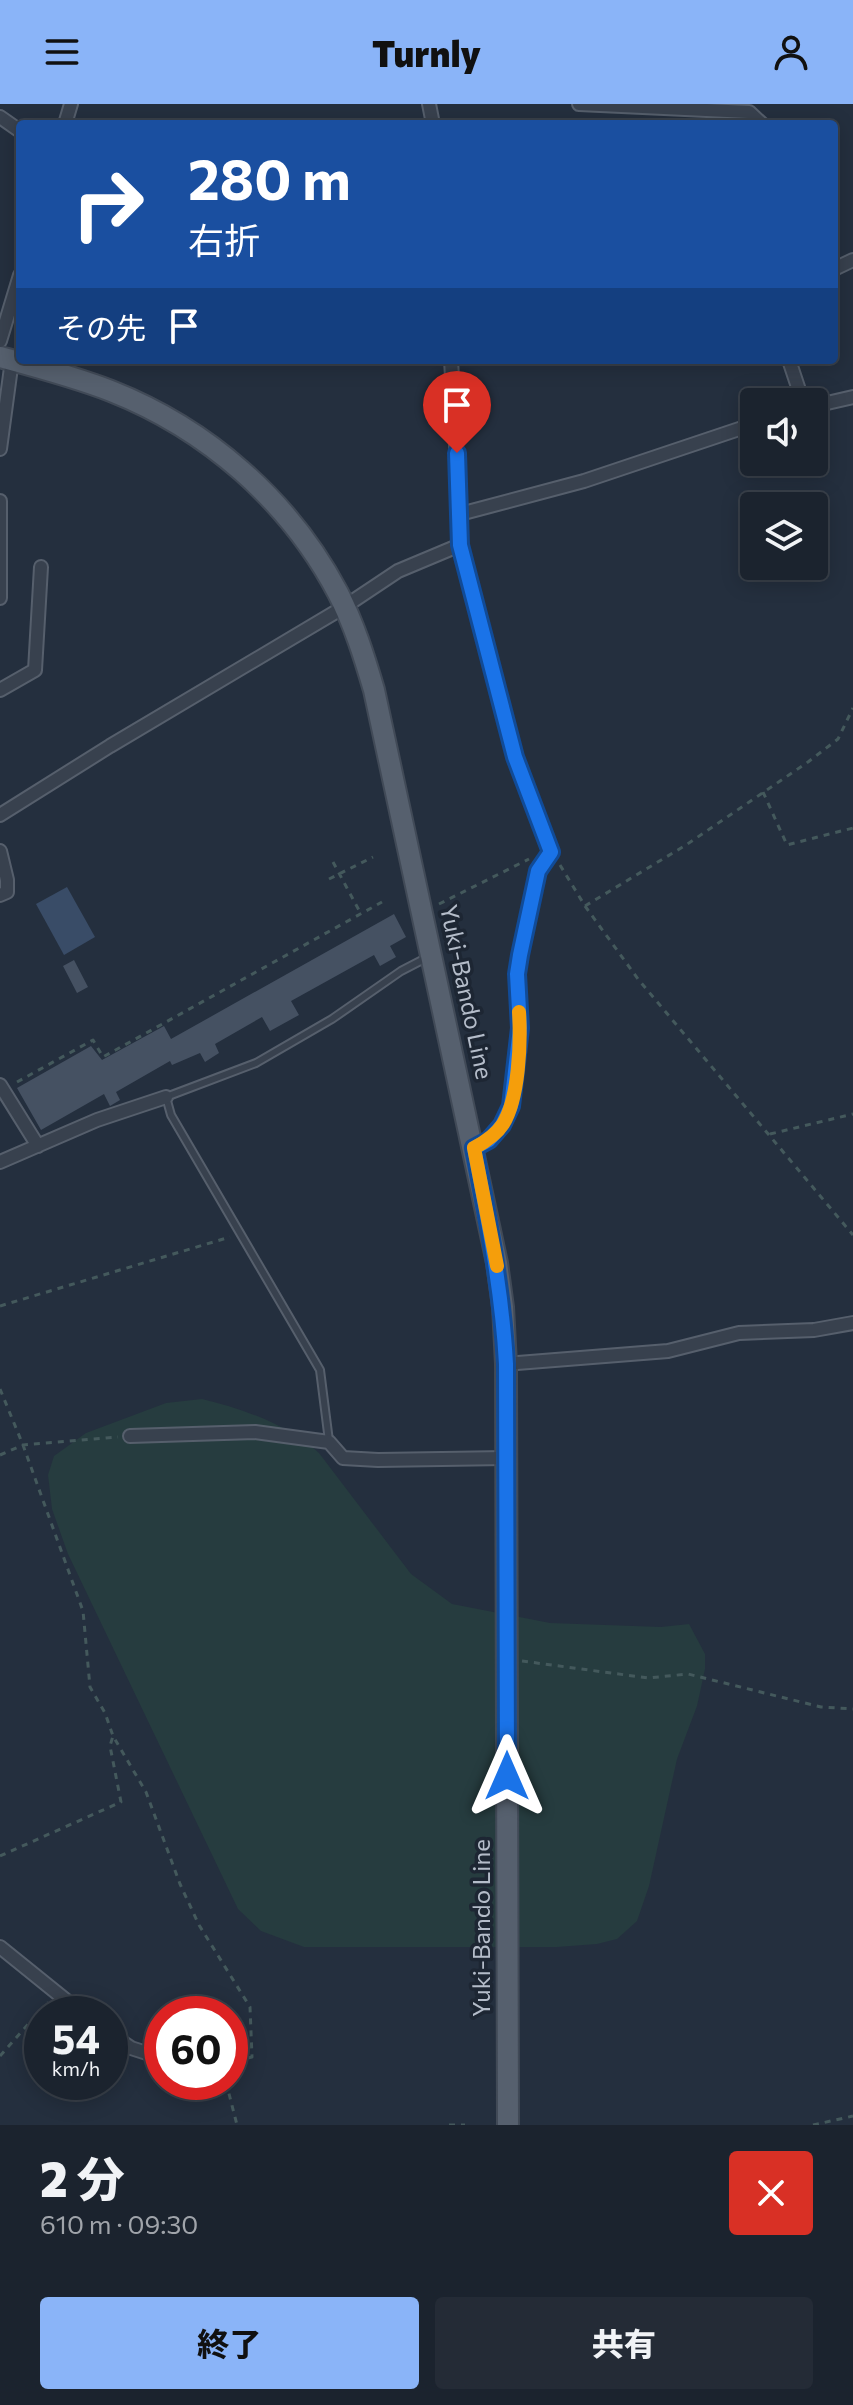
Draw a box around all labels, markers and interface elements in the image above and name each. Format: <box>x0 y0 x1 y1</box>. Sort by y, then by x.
icon: menu <box>40 30 84 74</box>
text: Turnly <box>372 30 481 74</box>
icon: person <box>769 30 813 74</box>
text: 280 m <box>188 143 351 212</box>
icon: right <box>56 152 160 256</box>
text: 右折 <box>188 217 260 261</box>
icon: arrive <box>162 304 206 348</box>
text: その先 <box>56 308 146 345</box>
pin <box>423 371 491 453</box>
icon: arrive <box>435 383 479 427</box>
map controls <box>740 388 828 580</box>
button: sound <box>740 388 828 476</box>
button: layers <box>740 492 828 580</box>
street label: Yuki-Bando Line <box>435 902 500 1082</box>
position arrow <box>465 1734 549 1818</box>
street label: Yuki-Bando Line <box>466 1839 495 2017</box>
speed limit sign: 60 <box>144 1996 248 2100</box>
text: 54 <box>52 2013 100 2062</box>
text: km/h <box>52 2056 100 2080</box>
text: 2 分 <box>40 2148 125 2207</box>
button: close <box>729 2151 813 2235</box>
text: 610 m · 09:30 <box>40 2208 198 2239</box>
button: 終了 <box>40 2297 419 2389</box>
button: 共有 <box>435 2297 813 2389</box>

